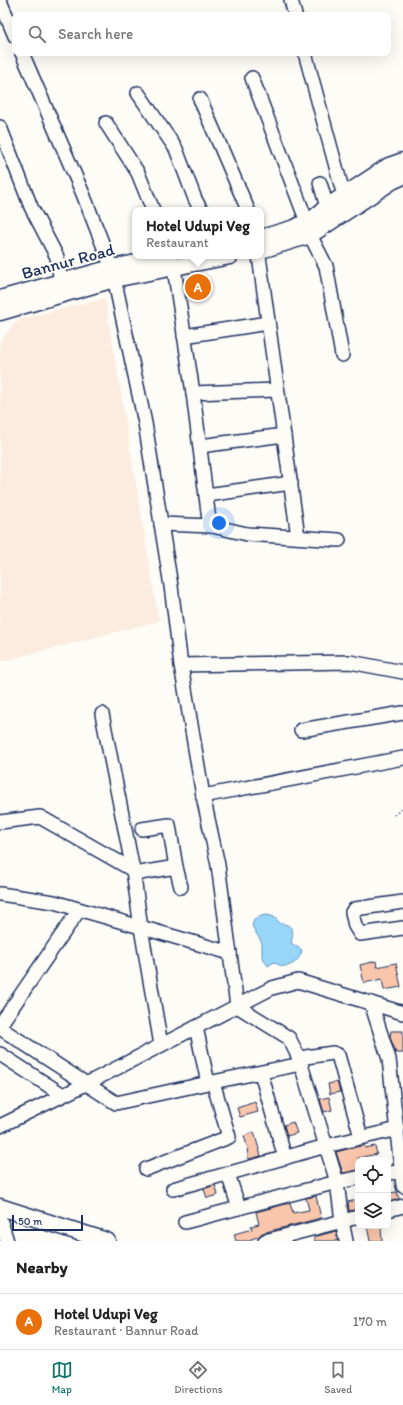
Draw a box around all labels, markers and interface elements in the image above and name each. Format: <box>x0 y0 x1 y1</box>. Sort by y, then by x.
search box <box>12 12 391 56</box>
icon: search <box>26 23 48 45</box>
text: Search here <box>58 25 133 43</box>
popup <box>132 207 264 259</box>
text: Hotel Udupi Veg <box>146 217 250 235</box>
text: Restaurant <box>146 235 209 250</box>
street label: Bannur Road <box>19 239 117 283</box>
pin: A <box>185 272 211 302</box>
your location <box>209 513 229 533</box>
map controls <box>355 1157 391 1229</box>
button: locate <box>355 1157 391 1193</box>
button: layers <box>355 1193 391 1229</box>
scale bar <box>12 1213 83 1232</box>
text: 50 m <box>18 1215 42 1228</box>
text: Nearby <box>16 1257 68 1277</box>
text: Hotel Udupi Veg <box>54 1305 158 1323</box>
text: A <box>25 1314 33 1329</box>
text: 170 m <box>353 1314 387 1329</box>
text: Restaurant · Bannur Road <box>54 1323 198 1338</box>
tab: Map <box>51 1359 73 1396</box>
tab: Directions <box>174 1359 223 1396</box>
tab: Saved <box>324 1359 352 1396</box>

